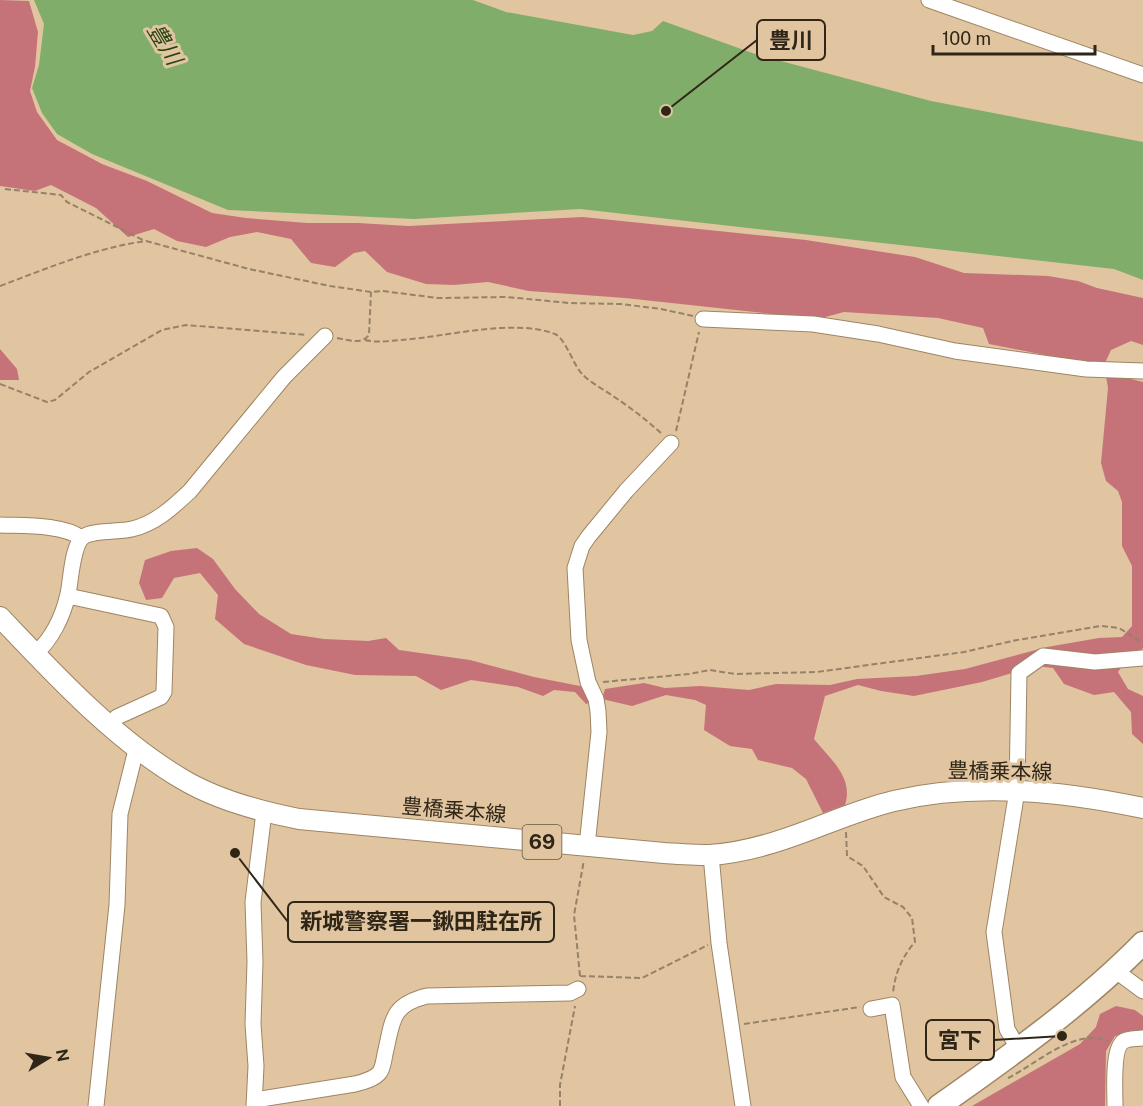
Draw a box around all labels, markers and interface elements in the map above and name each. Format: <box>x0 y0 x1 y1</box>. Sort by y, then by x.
water label: 豊川 <box>143 18 189 71</box>
scale bar <box>933 18 1095 56</box>
callout: 豊川 <box>757 20 825 60</box>
text: 豊川 <box>769 27 813 53</box>
text: 100 m <box>942 28 991 49</box>
street label: 豊橋乗本線 <box>947 758 1053 784</box>
street label: 豊橋乗本線 <box>401 793 507 827</box>
road number: 69 <box>522 825 562 859</box>
callout: 新城警察署一鍬田駐在所 <box>288 902 554 942</box>
text: 新城警察署一鍬田駐在所 <box>300 908 542 934</box>
callout: 宮下 <box>926 1020 994 1060</box>
text: 宮下 <box>938 1027 982 1053</box>
north arrow <box>18 1028 78 1088</box>
text: N <box>52 1047 73 1063</box>

